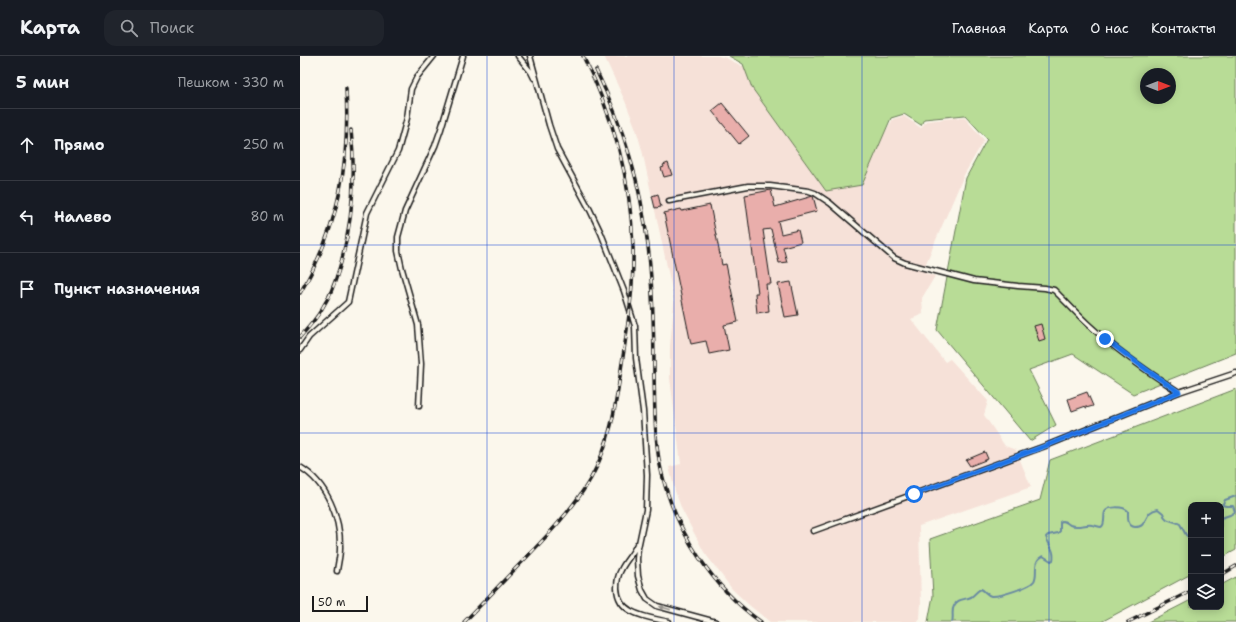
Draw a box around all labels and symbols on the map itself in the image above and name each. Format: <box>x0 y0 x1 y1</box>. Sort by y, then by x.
north arrow <box>1140 68 1176 104</box>
route end <box>1096 330 1114 348</box>
route start <box>905 485 923 503</box>
scale bar <box>312 594 368 613</box>
one-way arrow <box>658 604 671 610</box>

